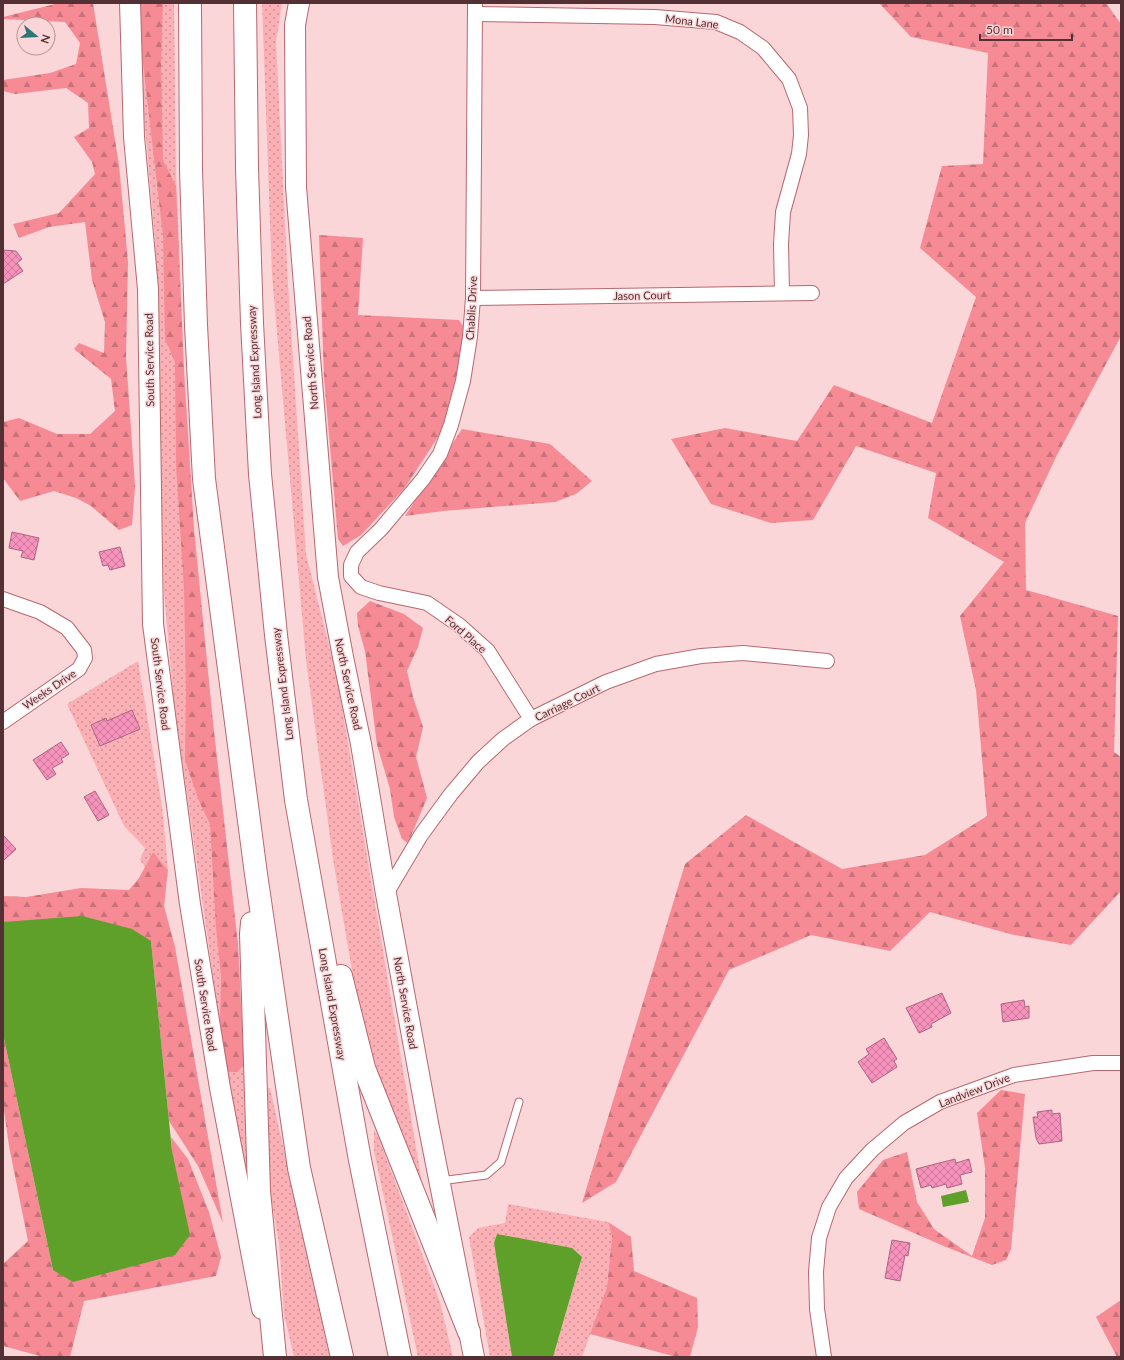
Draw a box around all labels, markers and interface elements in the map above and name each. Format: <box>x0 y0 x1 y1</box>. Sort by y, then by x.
street label: Mona Lane <box>665 11 720 31</box>
north arrow <box>16 16 56 56</box>
scale bar <box>980 16 1072 42</box>
text: 50 m <box>986 22 1013 37</box>
text: N <box>38 33 53 45</box>
street label: Chablis Drive <box>463 275 479 340</box>
street label: Jason Court <box>613 288 671 302</box>
street label: Long Island Expressway <box>245 305 263 419</box>
street label: South Service Road <box>142 313 156 407</box>
street label: North Service Road <box>299 316 321 410</box>
street label: Ford Place <box>443 613 489 656</box>
street label: Long Island Expressway <box>269 626 295 741</box>
street label: South Service Road <box>149 637 173 731</box>
street label: North Service Road <box>333 637 365 731</box>
street label: Weeks Drive <box>20 666 78 712</box>
street label: Carriage Court <box>532 681 602 723</box>
street label: Long Island Expressway <box>317 947 349 1061</box>
street label: North Service Road <box>391 956 421 1050</box>
street label: South Service Road <box>192 958 220 1052</box>
street label: Landview Drive <box>937 1070 1011 1109</box>

